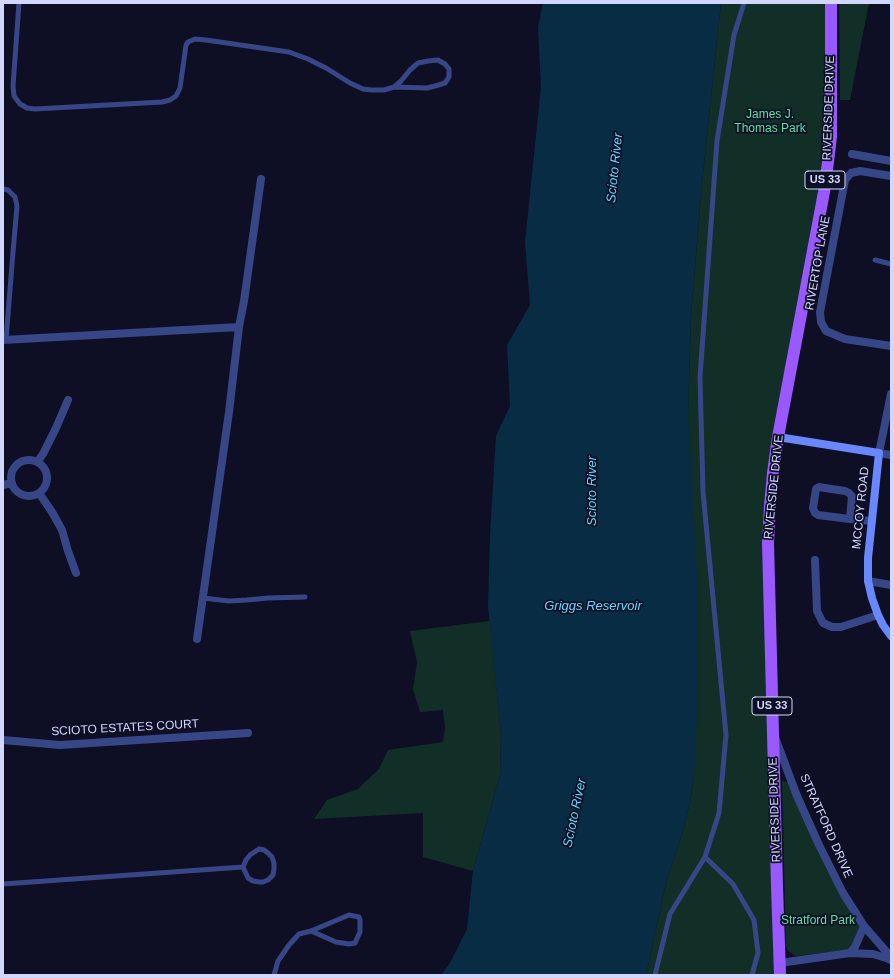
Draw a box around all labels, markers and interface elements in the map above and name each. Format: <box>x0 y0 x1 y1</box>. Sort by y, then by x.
street label: RIVERSIDE DRIVE <box>820 55 838 161</box>
park label: James J. Thomas Park <box>734 108 806 136</box>
water label: Scioto River <box>604 132 626 204</box>
road number: US 33 <box>805 171 845 189</box>
street label: RIVERTOP LANE <box>803 215 833 311</box>
street label: RIVERSIDE DRIVE <box>761 434 787 540</box>
water label: Scioto River <box>584 456 600 526</box>
street label: MCCOY ROAD <box>850 466 872 550</box>
water label: Griggs Reservoir <box>544 598 642 614</box>
road number: US 33 <box>752 697 792 715</box>
street label: SCIOTO ESTATES COURT <box>51 717 199 739</box>
street label: RIVERSIDE DRIVE <box>766 757 784 863</box>
street label: STRATFORD DRIVE <box>797 772 855 880</box>
water label: Scioto River <box>560 777 590 849</box>
park label: Stratford Park <box>781 914 855 928</box>

